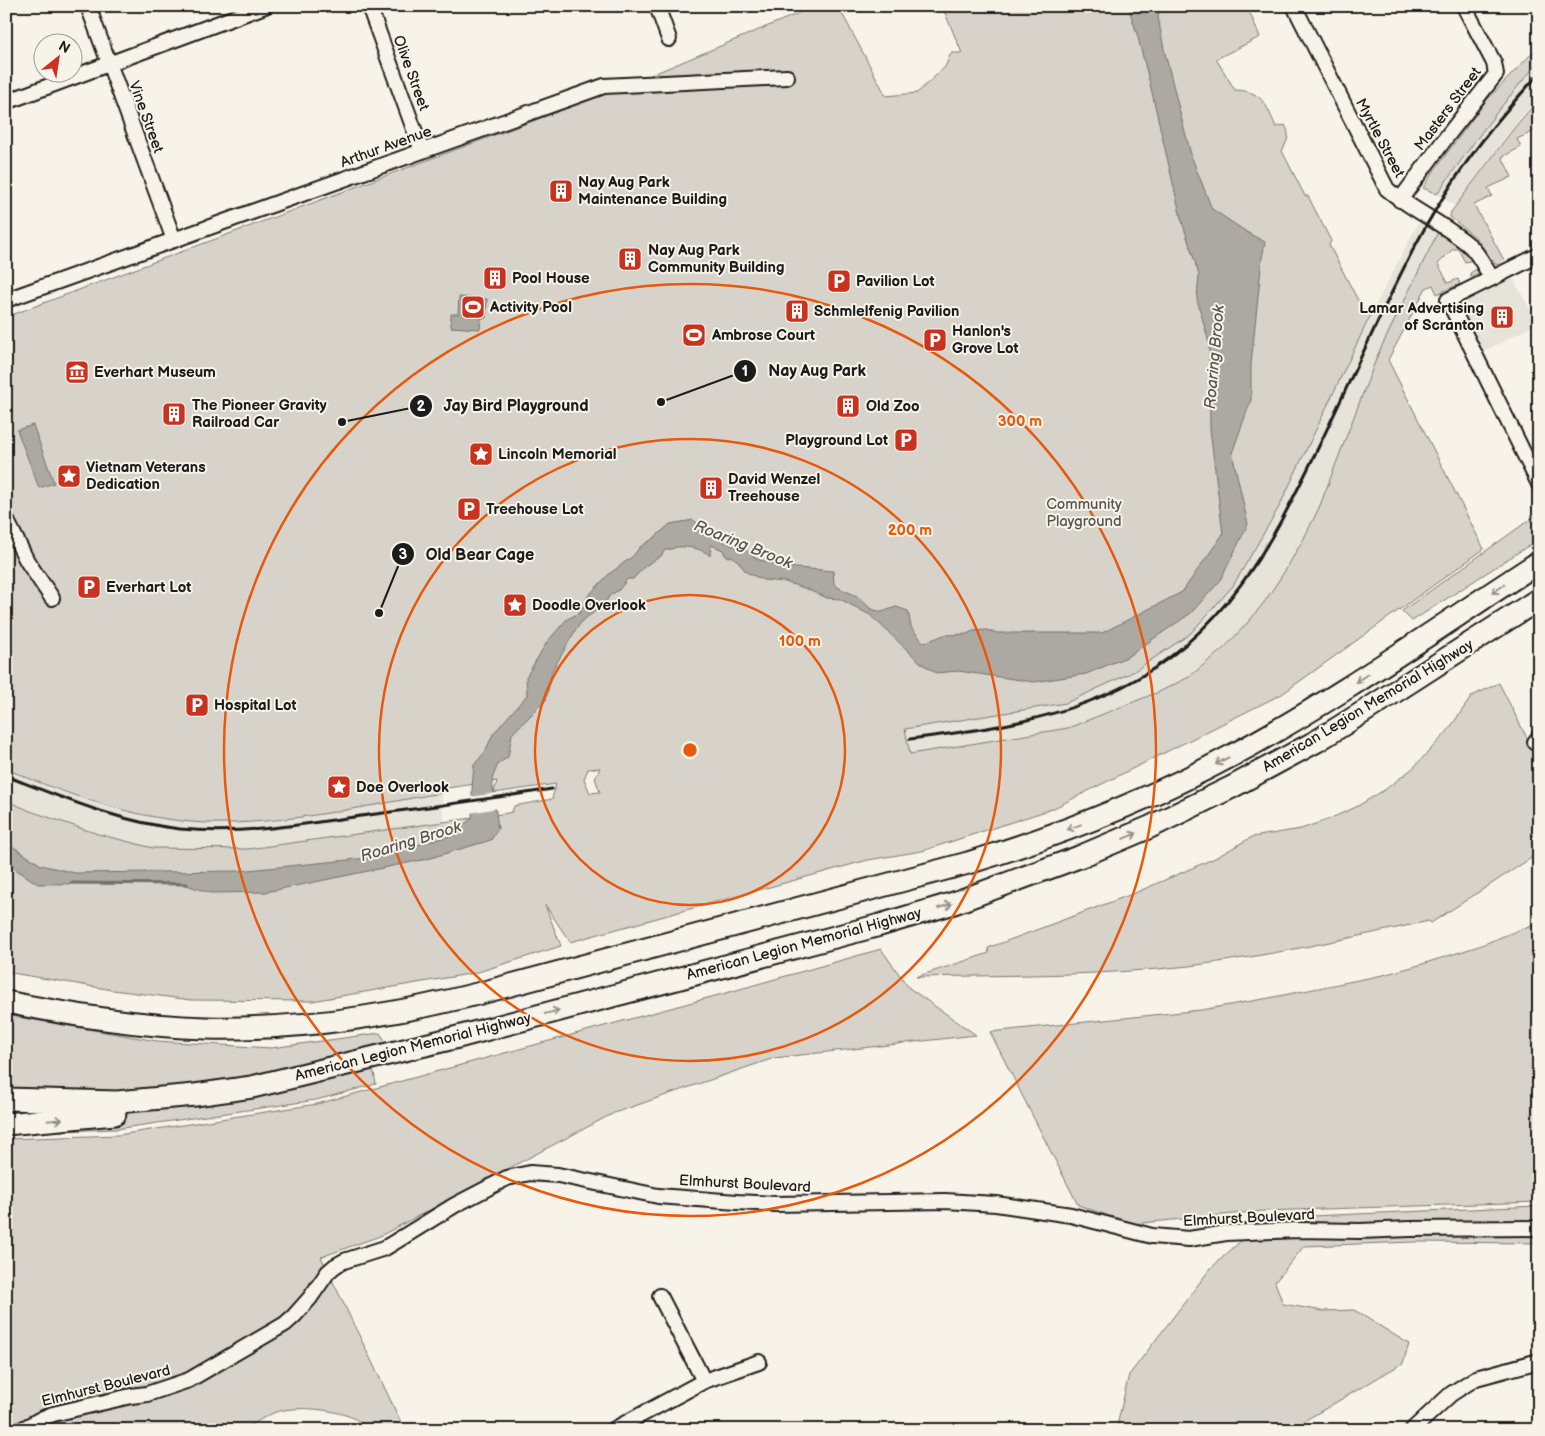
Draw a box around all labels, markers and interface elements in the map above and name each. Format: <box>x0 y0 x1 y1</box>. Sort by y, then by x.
north arrow <box>32 32 82 82</box>
street label: Olive Street <box>389 33 434 114</box>
text: N <box>55 37 73 57</box>
street label: Masters Street <box>1410 63 1486 155</box>
street label: Vine Street <box>124 78 168 156</box>
street label: Myrtle Street <box>1351 95 1409 181</box>
street label: Arthur Avenue <box>338 122 434 172</box>
place label: Nay Aug Park Maintenance Building <box>578 173 727 209</box>
building icon: Nay Aug Park Maintenance Building <box>548 178 574 204</box>
place label: Nay Aug Park Community Building <box>648 241 784 277</box>
building icon: Nay Aug Park Community Building <box>617 246 643 272</box>
building icon: Pool House <box>482 265 508 291</box>
parking icon: Pavilion Lot <box>826 268 852 294</box>
place label: Pool House <box>512 269 590 288</box>
place label: Pavilion Lot <box>856 272 935 291</box>
sports icon: Activity Pool <box>460 294 486 320</box>
place label: Activity Pool <box>489 298 572 317</box>
building icon: Schmlelfenig Pavilion <box>784 298 810 324</box>
place label: Lamar Advertising of Scranton <box>1359 299 1484 335</box>
place label: Schmlelfenig Pavilion <box>814 302 959 321</box>
water label: Roaring Brook <box>1201 303 1229 410</box>
building icon: Lamar Advertising of Scranton <box>1489 304 1515 330</box>
sports icon: Ambrose Court <box>681 322 707 348</box>
place label: Hanlon's Grove Lot <box>952 322 1018 358</box>
place label: Ambrose Court <box>711 326 815 345</box>
parking icon: Hanlon's Grove Lot <box>922 327 948 353</box>
callout: Nay Aug Park <box>733 355 876 386</box>
museum icon: Everhart Museum <box>64 359 90 385</box>
text: 1 <box>742 362 748 381</box>
text: Nay Aug Park <box>768 362 866 381</box>
place label: Everhart Museum <box>94 363 216 382</box>
callout: Jay Bird Playground <box>408 390 599 421</box>
building icon: Old Zoo <box>835 393 861 419</box>
place label: The Pioneer Gravity Railroad Car <box>192 396 327 432</box>
text: 2 <box>417 397 426 416</box>
text: Jay Bird Playground <box>444 397 588 416</box>
place label: Old Zoo <box>866 397 920 416</box>
building icon: The Pioneer Gravity Railroad Car <box>161 401 187 427</box>
text: 300 m <box>998 412 1042 431</box>
parking icon: Playground Lot <box>893 427 919 453</box>
place label: Playground Lot <box>785 431 888 450</box>
place icon: Lincoln Memorial <box>468 441 494 467</box>
place label: Lincoln Memorial <box>498 445 617 464</box>
place label: Vietnam Veterans Dedication <box>86 458 206 494</box>
place icon: Vietnam Veterans Dedication <box>56 463 82 489</box>
place label: David Wenzel Treehouse <box>728 470 820 506</box>
building icon: David Wenzel Treehouse <box>698 475 724 501</box>
park label: Community Playground <box>1046 495 1122 531</box>
parking icon: Treehouse Lot <box>456 496 482 522</box>
place label: Treehouse Lot <box>486 500 584 519</box>
water label: Roaring Brook <box>691 517 796 574</box>
text: 200 m <box>888 521 932 540</box>
callout: Old Bear Cage <box>390 538 544 569</box>
text: 3 <box>399 545 408 564</box>
text: Old Bear Cage <box>426 546 534 565</box>
parking icon: Everhart Lot <box>76 574 102 600</box>
place label: Everhart Lot <box>106 578 191 597</box>
one-way arrow <box>1491 584 1505 594</box>
place icon: Doodle Overlook <box>502 592 528 618</box>
place label: Doodle Overlook <box>532 596 646 615</box>
text: 100 m <box>779 632 821 651</box>
street label: American Legion Memorial Highway <box>1259 635 1477 777</box>
one-way arrow <box>1355 673 1369 683</box>
parking icon: Hospital Lot <box>184 692 210 718</box>
place label: Hospital Lot <box>214 696 297 715</box>
centre of rings <box>681 741 699 759</box>
one-way arrow <box>1215 756 1230 766</box>
place icon: Doe Overlook <box>326 774 352 800</box>
place label: Doe Overlook <box>356 778 449 797</box>
water label: Roaring Brook <box>358 817 465 866</box>
one-way arrow <box>1067 823 1082 832</box>
one-way arrow <box>1122 830 1137 840</box>
one-way arrow <box>937 900 953 910</box>
street label: American Legion Memorial Highway <box>684 903 924 985</box>
one-way arrow <box>543 1007 559 1016</box>
street label: American Legion Memorial Highway <box>293 1008 533 1086</box>
one-way arrow <box>47 1115 63 1125</box>
street label: Elmhurst Boulevard <box>679 1171 811 1197</box>
street label: Elmhurst Boulevard <box>1183 1205 1315 1231</box>
street label: Elmhurst Boulevard <box>40 1361 172 1411</box>

